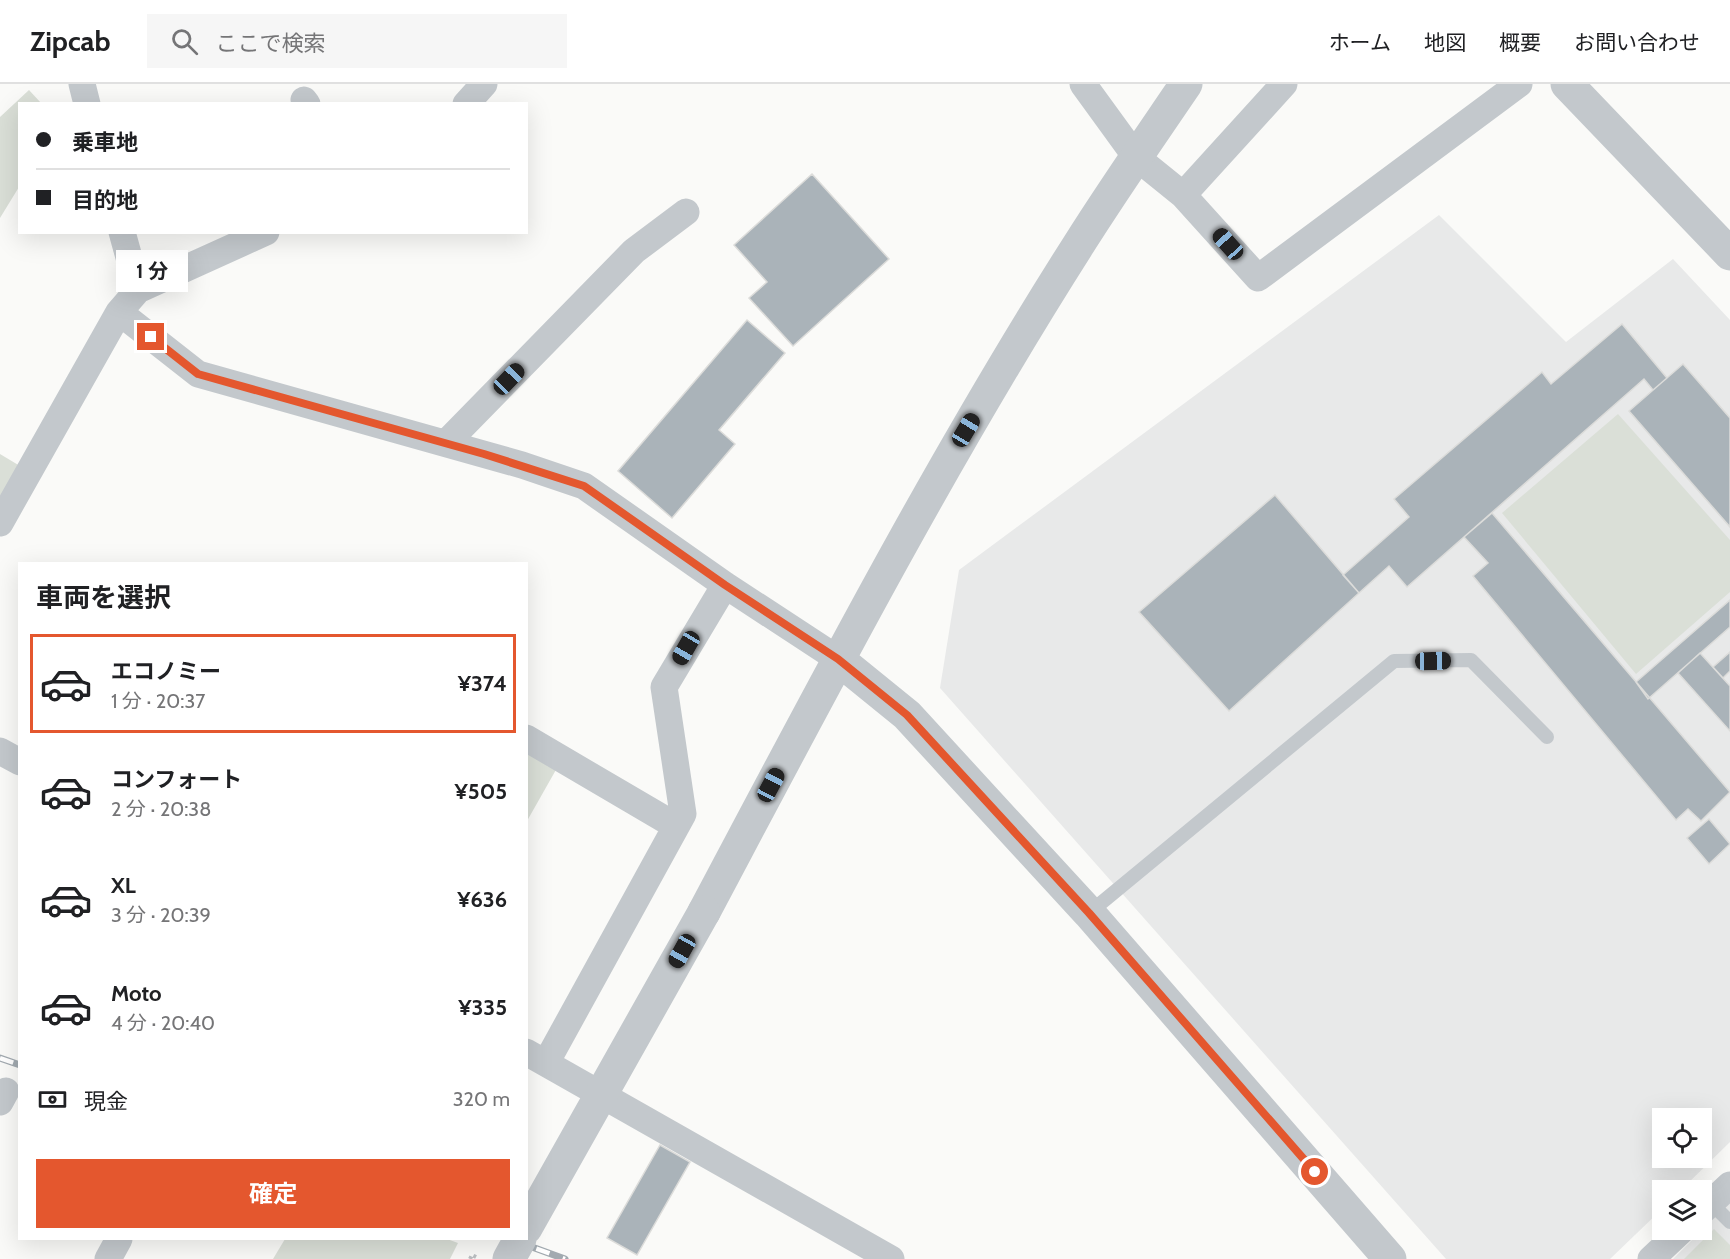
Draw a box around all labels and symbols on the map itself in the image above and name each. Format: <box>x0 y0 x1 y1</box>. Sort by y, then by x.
car <box>1209 225 1247 263</box>
callout: 1 分 <box>115 250 187 292</box>
route end <box>137 323 164 350</box>
car <box>490 360 528 398</box>
car <box>949 410 983 450</box>
car <box>669 628 703 668</box>
car <box>1415 652 1451 670</box>
car <box>755 765 787 805</box>
car <box>665 931 699 971</box>
route start <box>1301 1158 1328 1185</box>

